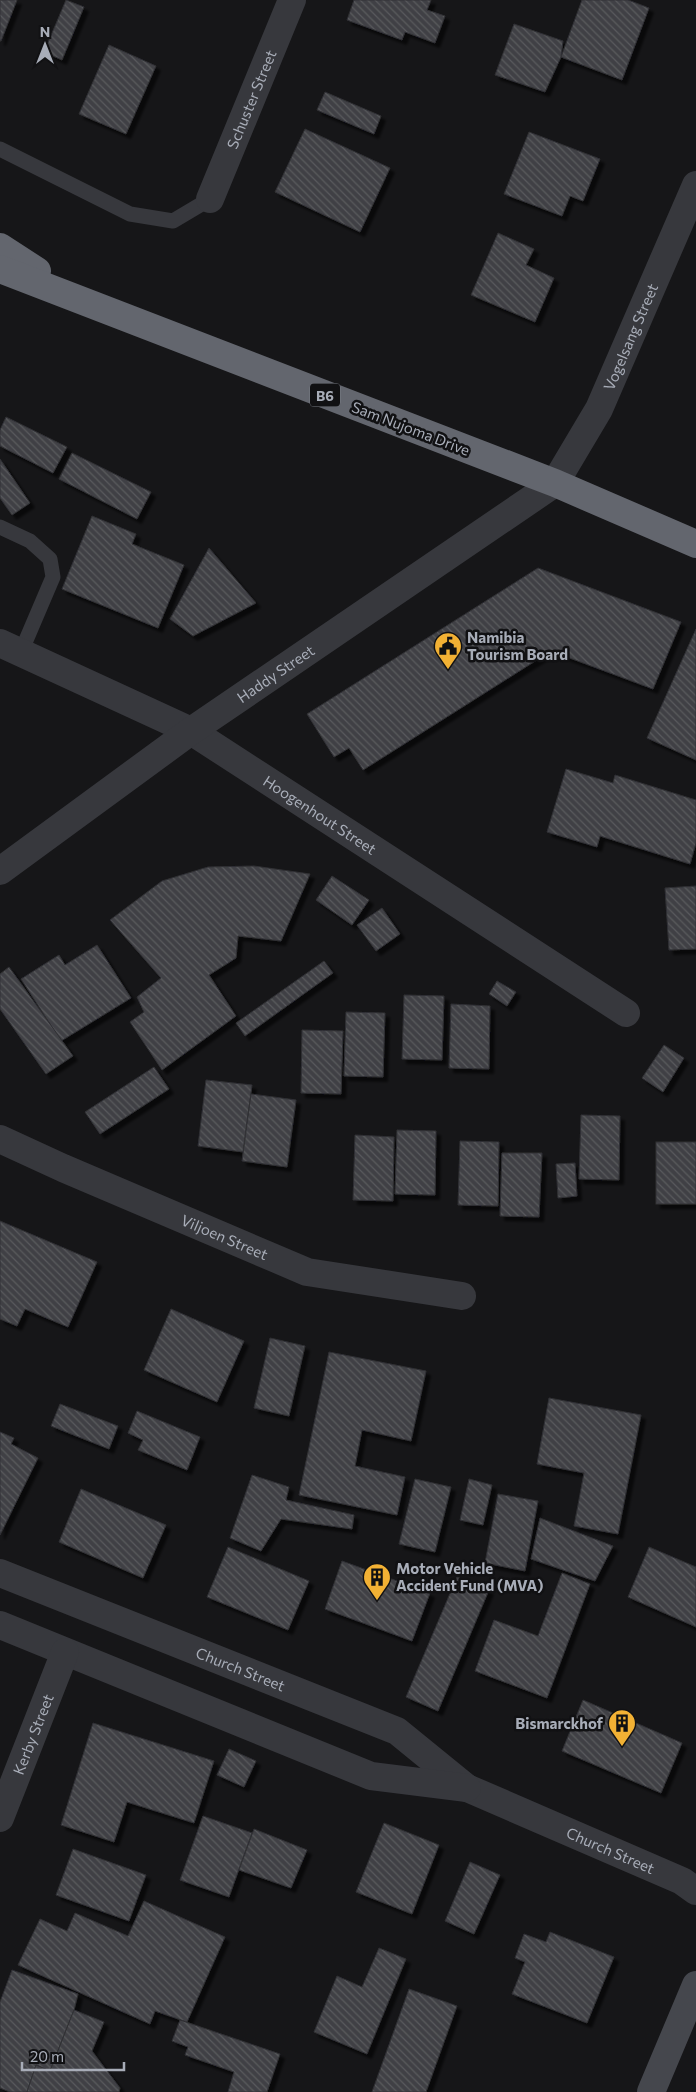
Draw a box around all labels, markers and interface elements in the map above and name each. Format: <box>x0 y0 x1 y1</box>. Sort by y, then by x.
north arrow <box>20 20 70 70</box>
text: N <box>40 23 50 40</box>
street label: Schuster Street <box>223 47 280 151</box>
street label: Vogelsang Street <box>599 281 661 393</box>
road number: B6 <box>310 384 340 406</box>
street label: Sam Nujoma Drive <box>349 397 473 459</box>
place label: Namibia Tourism Board <box>467 628 568 663</box>
public building icon: Namibia Tourism Board <box>433 631 463 670</box>
street label: Haddy Street <box>233 641 318 706</box>
street label: Hoogenhout Street <box>260 771 380 858</box>
street label: Viljoen Street <box>178 1210 271 1263</box>
place label: Motor Vehicle Accident Fund (MVA) <box>396 1559 543 1594</box>
building icon: Motor Vehicle Accident Fund (MVA) <box>362 1562 392 1601</box>
street label: Church Street <box>193 1643 288 1695</box>
street label: Kerby Street <box>9 1691 57 1777</box>
building icon: Bismarckhof <box>607 1708 637 1747</box>
place label: Bismarckhof <box>515 1714 604 1732</box>
street label: Church Street <box>564 1823 657 1877</box>
scale bar <box>22 2040 125 2072</box>
text: 20 m <box>30 2047 64 2065</box>

